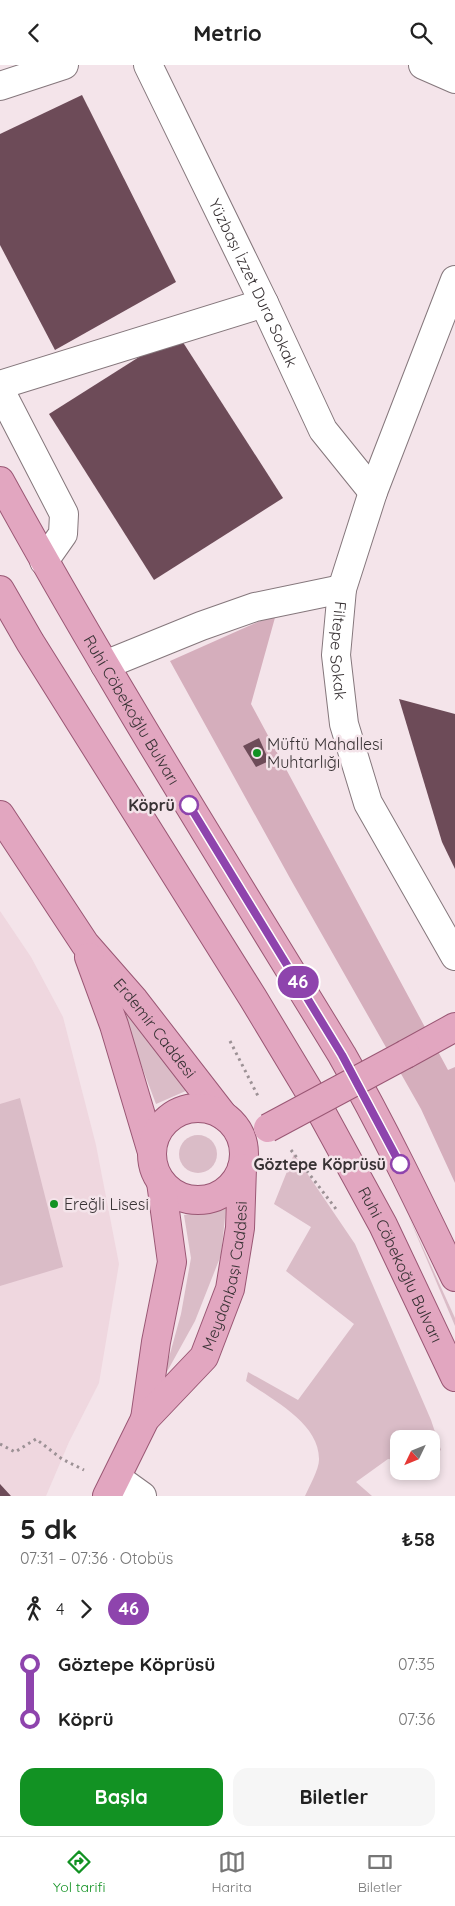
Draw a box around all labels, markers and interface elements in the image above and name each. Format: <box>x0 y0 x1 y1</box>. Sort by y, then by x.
icon: back <box>20 19 48 47</box>
text: Metrio <box>193 19 262 47</box>
icon: search <box>407 19 435 47</box>
street label: Yüzbaşı İzzet Dura Sokak <box>205 195 302 370</box>
street label: Filtepe Sokak <box>326 600 351 701</box>
street label: Ruhi Cöbekoğlu Bulvarı <box>79 631 184 788</box>
place label: Müftü Mahallesi Muhtarlığı <box>267 734 383 772</box>
marker: Müftü Mahallesi Muhtarlığı <box>251 747 263 759</box>
place label: Köprü <box>128 795 175 815</box>
marker: Köprü <box>179 795 199 815</box>
line badge: 46 <box>276 966 320 998</box>
text: 46 <box>288 970 308 993</box>
street label: Erdemir Caddesi <box>109 974 201 1082</box>
place label: Göztepe Köprüsü <box>253 1154 386 1174</box>
marker: Göztepe Köprüsü <box>390 1154 410 1174</box>
street label: Ruhi Cöbekoğlu Bulvarı <box>354 1183 447 1346</box>
place label: Ereğli Lisesi <box>64 1194 149 1214</box>
marker: Ereğli Lisesi <box>48 1198 60 1210</box>
street label: Meydanbaşı Caddesi <box>197 1201 251 1354</box>
north arrow <box>390 1430 440 1480</box>
map controls <box>390 1430 440 1480</box>
text: 5 dk <box>20 1511 77 1546</box>
text: ₺58 <box>402 1527 435 1551</box>
text: 07:31 – 07:36 · Otobüs <box>20 1548 173 1568</box>
icon: walk <box>20 1595 48 1623</box>
icon: forward <box>72 1595 100 1623</box>
text: 46 <box>118 1597 139 1620</box>
text: 4 <box>56 1599 64 1619</box>
text: Göztepe Köprüsü <box>58 1652 215 1676</box>
text: 07:35 <box>398 1654 435 1674</box>
text: Köprü <box>58 1707 114 1731</box>
text: 07:36 <box>398 1709 435 1729</box>
button: Başla <box>20 1768 223 1826</box>
button: Biletler <box>233 1768 435 1826</box>
tab: Yol tarifi <box>53 1848 105 1896</box>
tab: Harita <box>211 1848 252 1896</box>
tab: Biletler <box>358 1848 402 1896</box>

